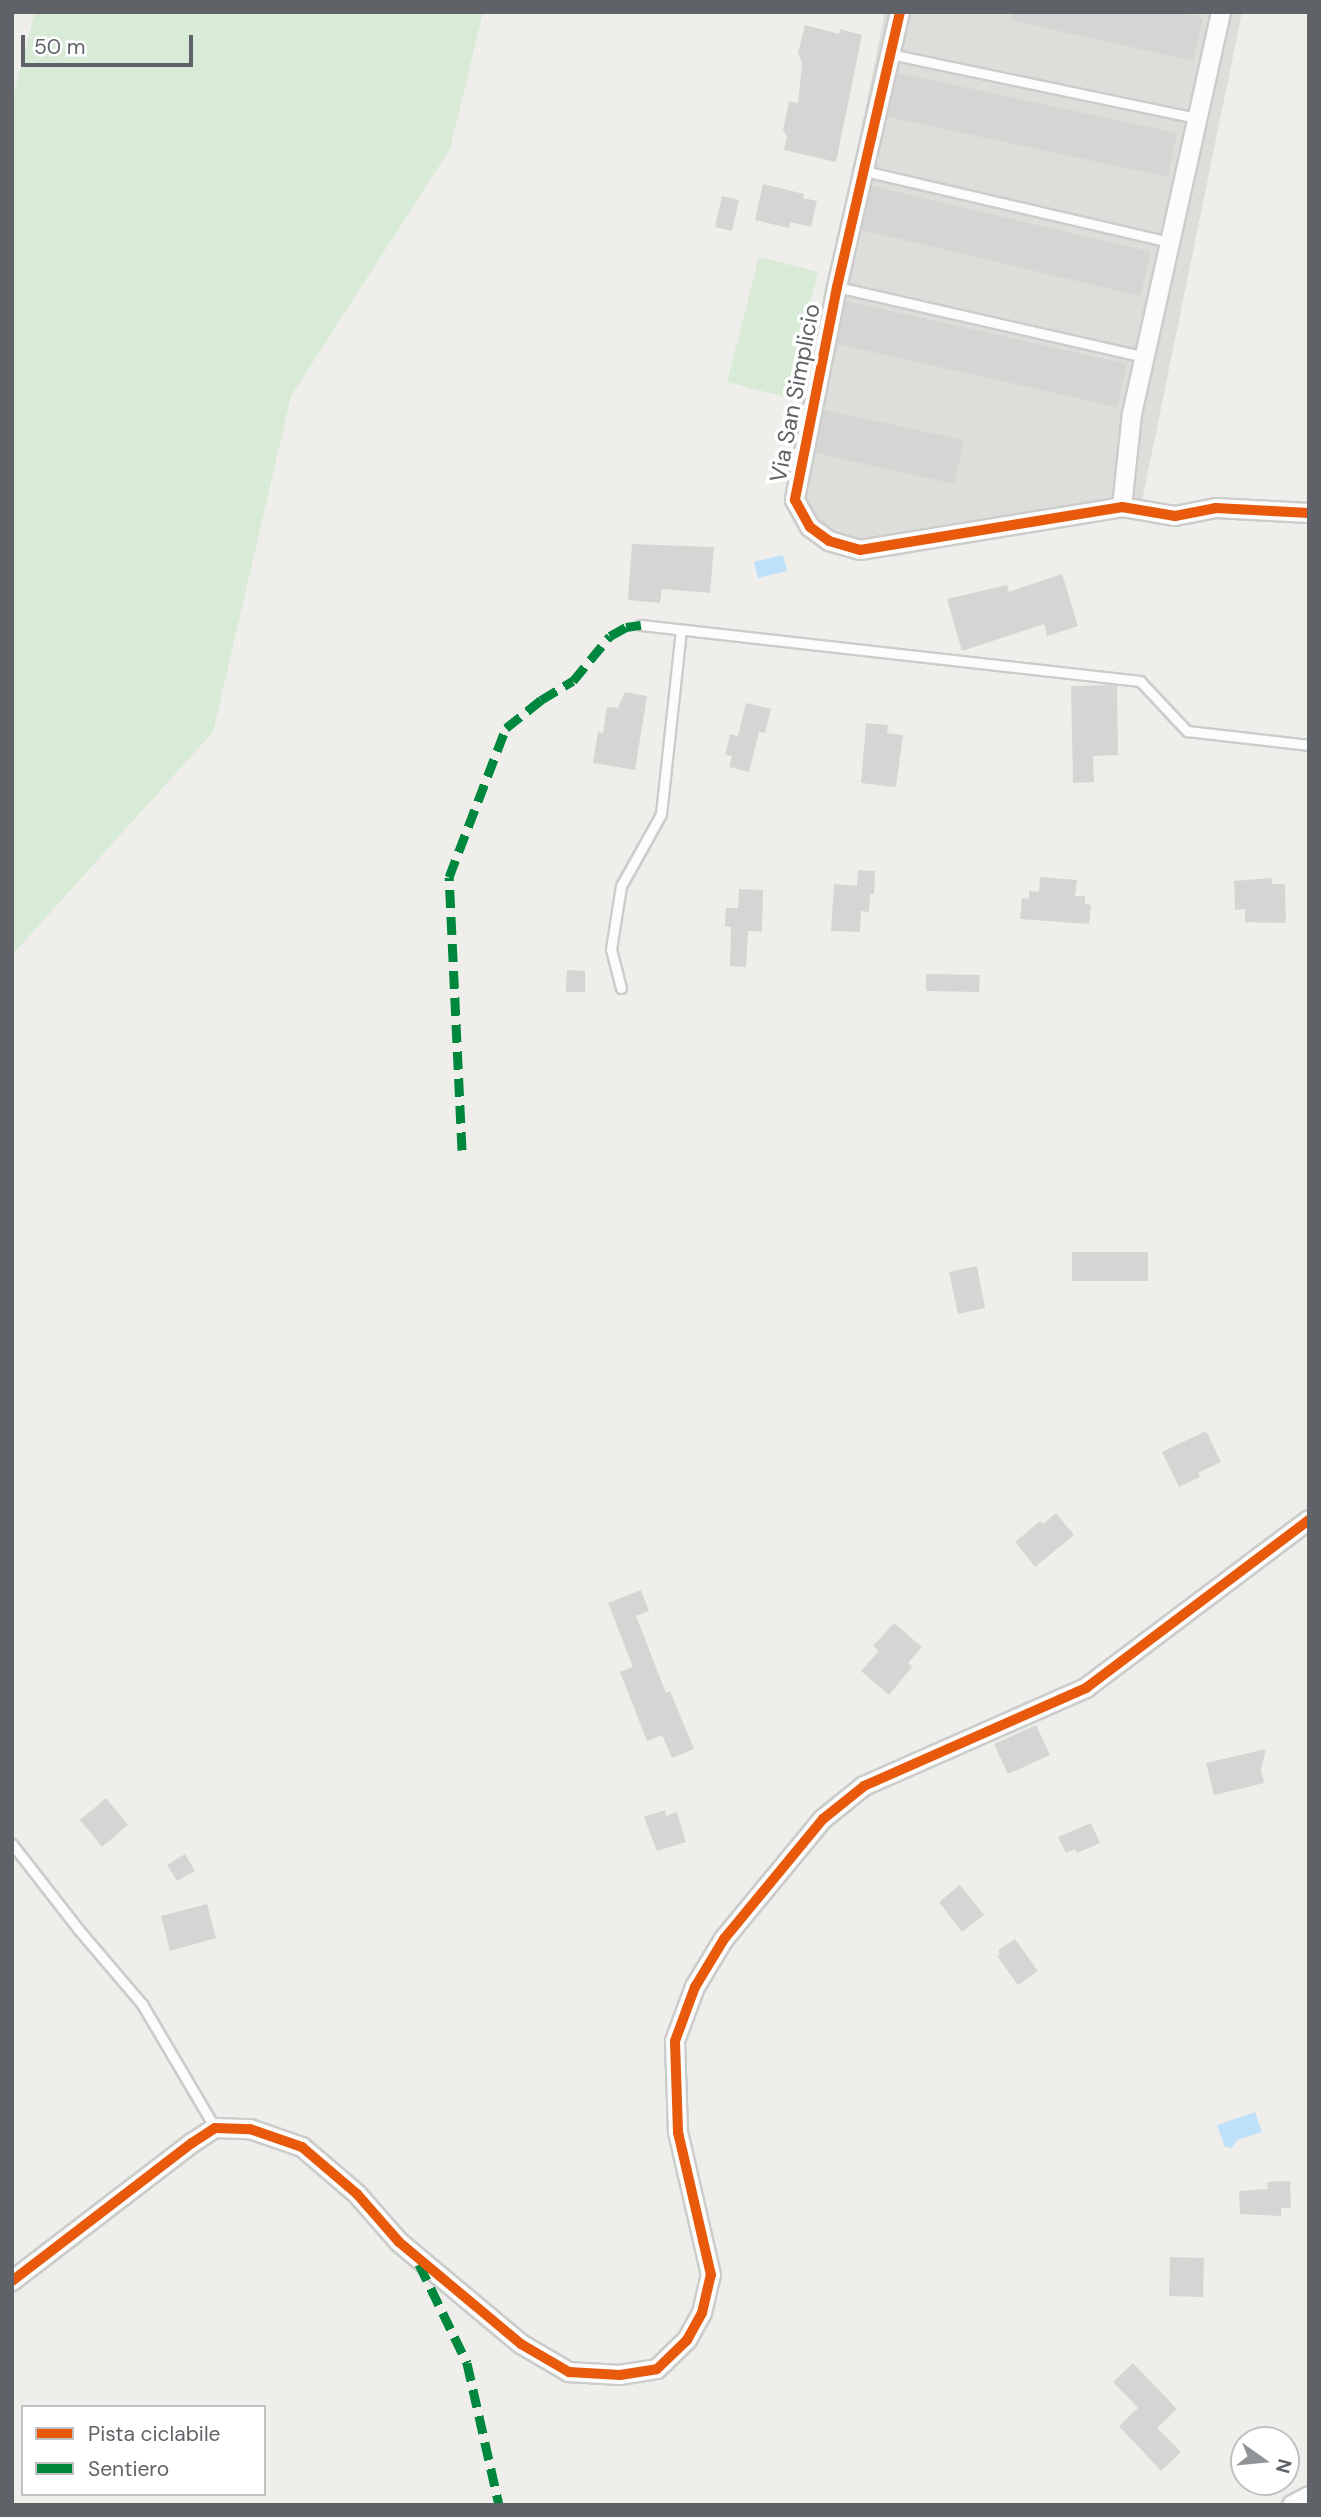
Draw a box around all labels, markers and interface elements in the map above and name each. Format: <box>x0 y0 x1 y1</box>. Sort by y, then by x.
scale bar <box>24 21 196 65</box>
text: 50 m <box>34 33 85 61</box>
street label: Via San Simplicio <box>764 301 826 485</box>
legend <box>21 2405 266 2496</box>
text: Pista ciclabile <box>88 2420 221 2448</box>
north arrow <box>1230 2426 1300 2496</box>
text: Sentiero <box>88 2455 169 2483</box>
text: N <box>1270 2456 1298 2476</box>

